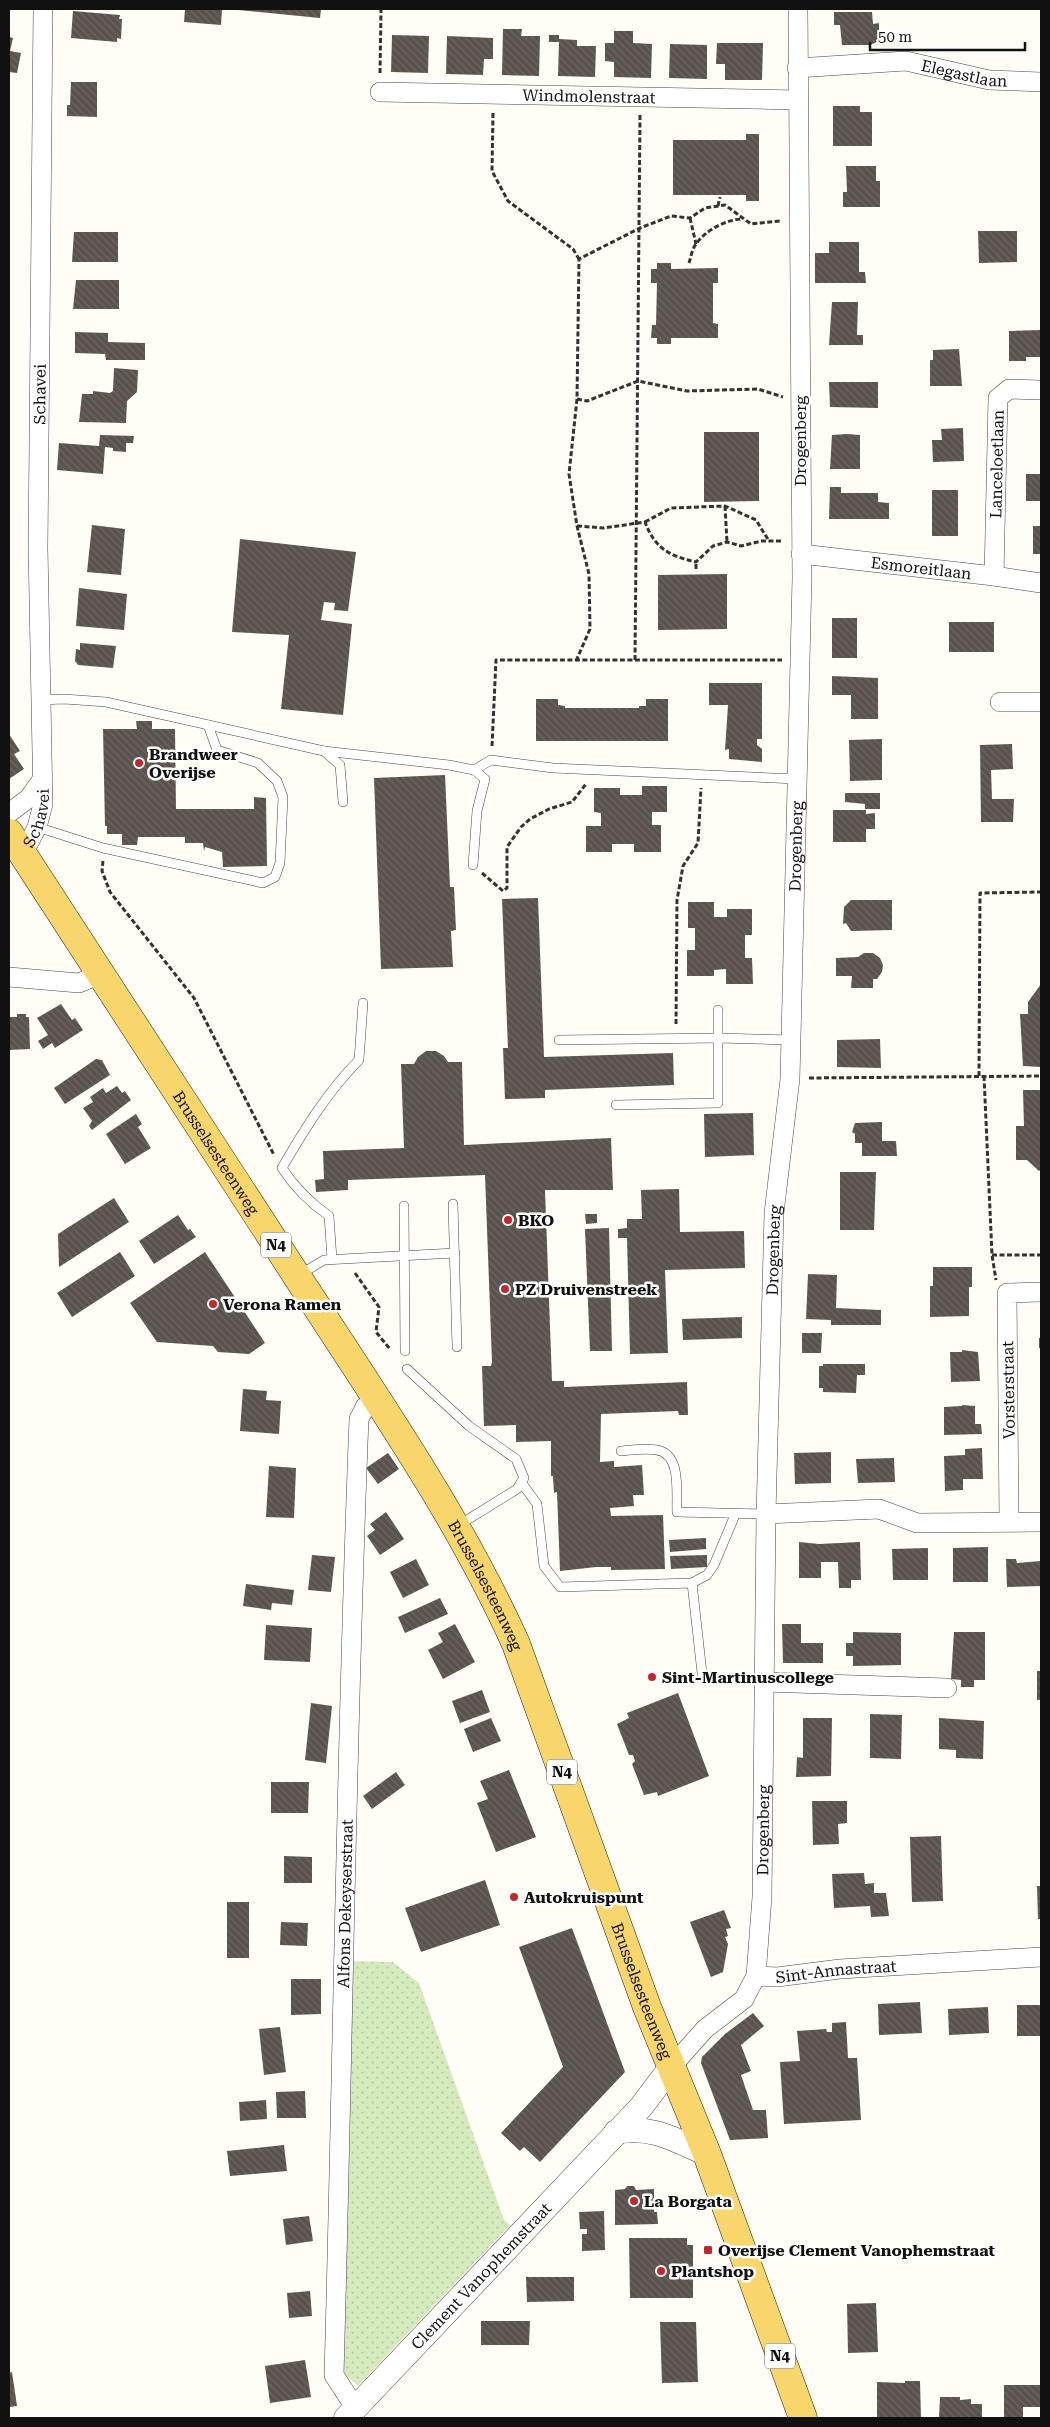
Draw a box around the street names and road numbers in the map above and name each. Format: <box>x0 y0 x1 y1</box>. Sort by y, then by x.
street label: Elegastlaan <box>919 56 1008 91</box>
street label: Windmolenstraat <box>522 86 656 107</box>
street label: Schavei <box>30 364 50 425</box>
street label: Drogenberg <box>791 395 810 486</box>
street label: Lanceloetlaan <box>986 409 1008 519</box>
street label: Esmoreitlaan <box>870 553 973 583</box>
street label: Schavei <box>19 789 53 851</box>
street label: Drogenberg <box>785 800 807 892</box>
street label: Brusselsesteenweg <box>169 1087 264 1219</box>
street label: Drogenberg <box>763 1203 785 1296</box>
road number: N4 <box>261 1232 291 1258</box>
street label: Vorsterstraat <box>998 1341 1019 1439</box>
street label: Brusselsesteenweg <box>444 1517 527 1654</box>
road number: N4 <box>547 1760 577 1784</box>
street label: Drogenberg <box>753 1784 773 1876</box>
street label: Alfons Dekeyserstraat <box>334 1819 357 1988</box>
street label: Brusselsesteenweg <box>607 1920 677 2063</box>
street label: Sint-Annastraat <box>774 1957 897 1987</box>
street label: Clement Vanophemstraat <box>407 2199 555 2353</box>
road number: N4 <box>765 2344 795 2368</box>

